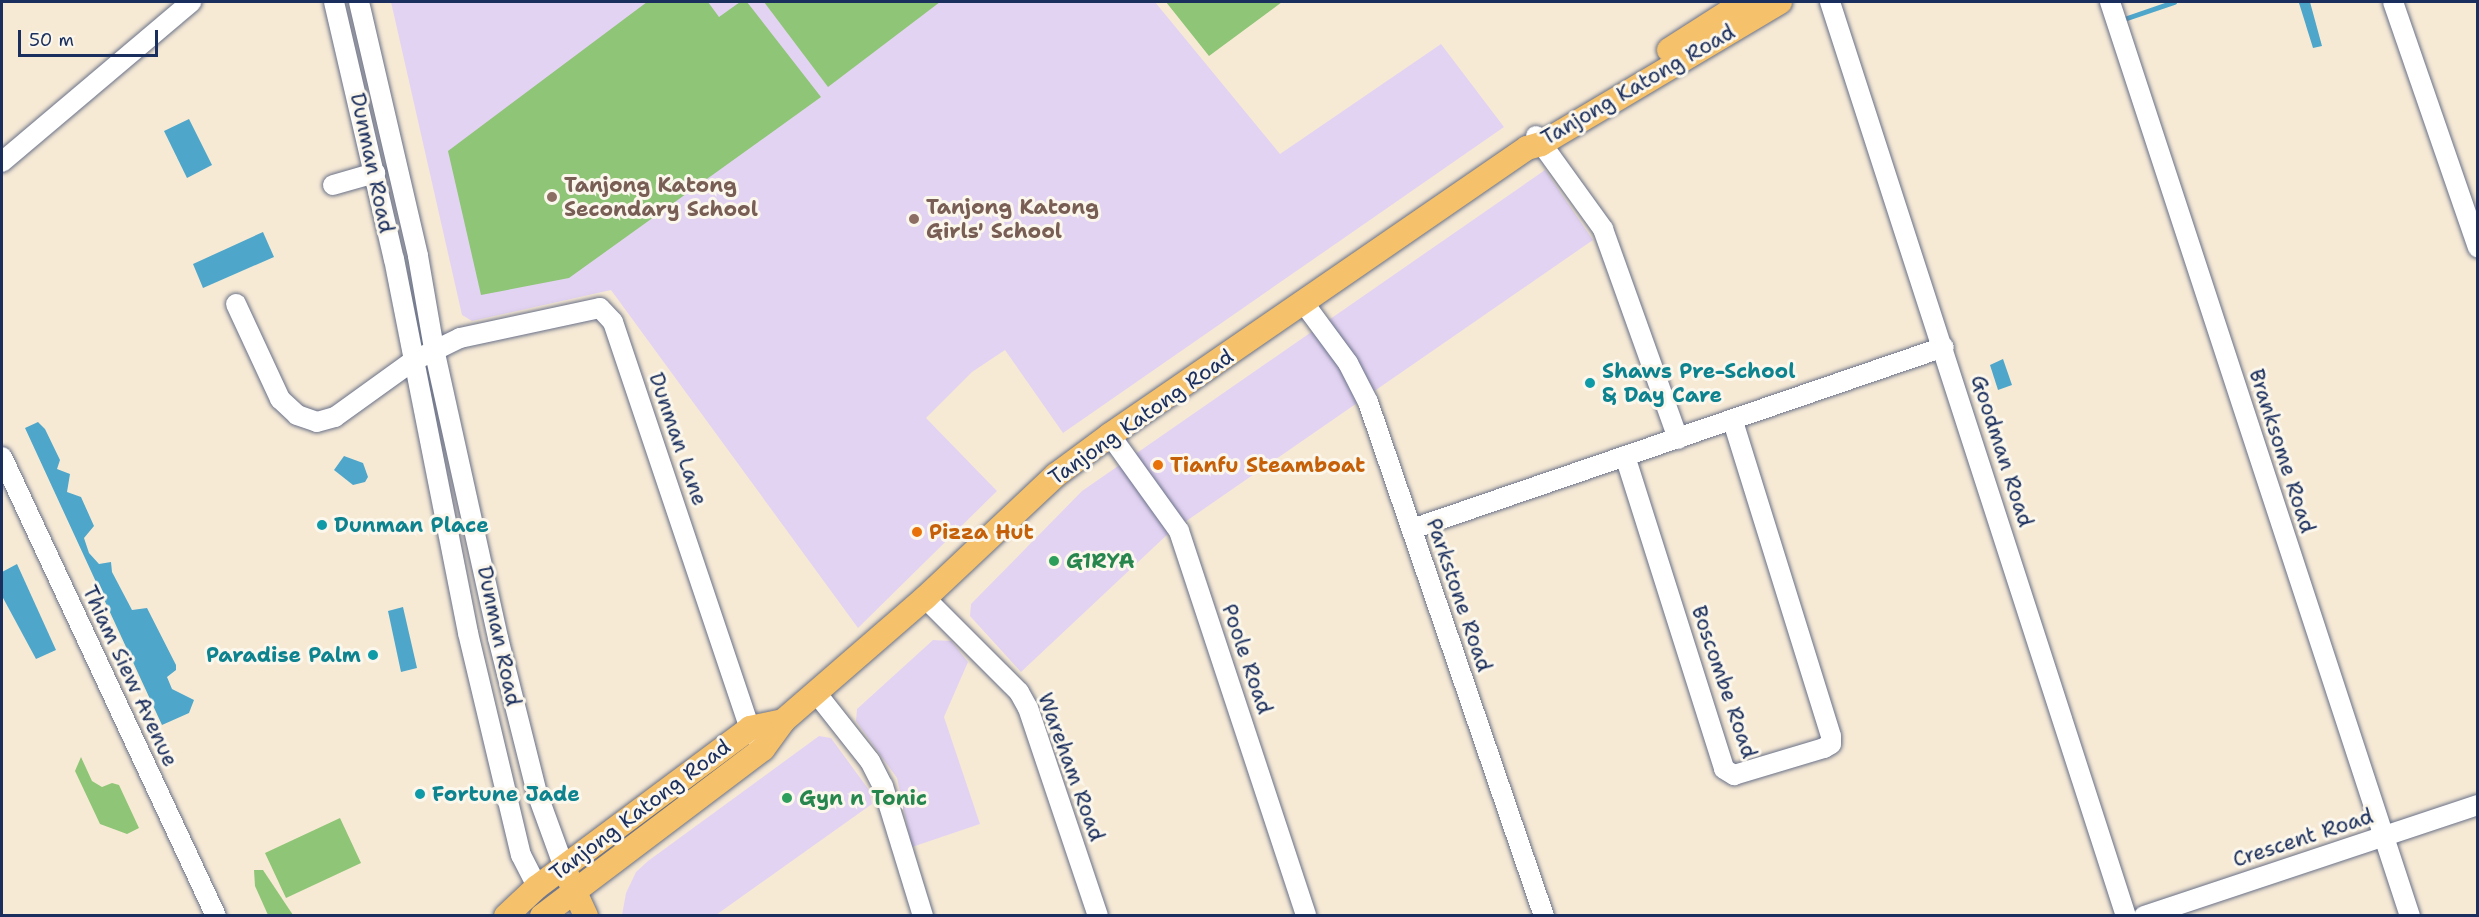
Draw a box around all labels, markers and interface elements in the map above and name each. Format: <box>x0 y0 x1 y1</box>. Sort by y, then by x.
scale bar <box>21 18 160 56</box>
street label: Tanjong Katong Road <box>1537 19 1739 151</box>
text: 50 m <box>29 28 74 52</box>
street label: Dunman Road <box>345 91 399 235</box>
place label: Tanjong Katong Secondary School <box>564 172 758 222</box>
marker: Tanjong Katong Secondary School <box>545 190 559 204</box>
place label: Tanjong Katong Girls' School <box>926 194 1099 244</box>
marker: Tanjong Katong Girls' School <box>907 212 921 226</box>
street label: Tanjong Katong Road <box>1044 344 1238 490</box>
place label: Shaws Pre-School & Day Care <box>1602 358 1796 408</box>
street label: Branksome Road <box>2244 366 2320 536</box>
street label: Dunman Lane <box>643 369 713 509</box>
street label: Goodman Road <box>1966 372 2038 530</box>
marker: Shaws Pre-School & Day Care <box>1583 376 1597 390</box>
place label: Tianfu Steamboat <box>1170 452 1365 478</box>
marker: Tianfu Steamboat <box>1151 458 1165 472</box>
place label: Dunman Place <box>334 512 489 538</box>
street label: Parkstone Road <box>1421 515 1497 675</box>
marker: Dunman Place <box>315 518 329 532</box>
place label: Pizza Hut <box>929 519 1034 545</box>
marker: Pizza Hut <box>910 525 924 539</box>
place label: G1RYA <box>1066 548 1135 574</box>
marker: G1RYA <box>1047 554 1061 568</box>
street label: Dunman Road <box>472 564 526 708</box>
street label: Thiam Siew Avenue <box>77 581 183 771</box>
street label: Poole Road <box>1216 601 1278 717</box>
street label: Boscombe Road <box>1686 602 1762 762</box>
place label: Paradise Palm <box>206 642 361 668</box>
marker: Paradise Palm <box>366 648 380 662</box>
street label: Wareham Road <box>1032 689 1110 845</box>
street label: Tanjong Katong Road <box>545 734 735 886</box>
place label: Fortune Jade <box>432 781 580 807</box>
place label: Gyn n Tonic <box>799 785 927 811</box>
marker: Fortune Jade <box>413 787 427 801</box>
marker: Gyn n Tonic <box>780 791 794 805</box>
street label: Crescent Road <box>2230 803 2376 873</box>

